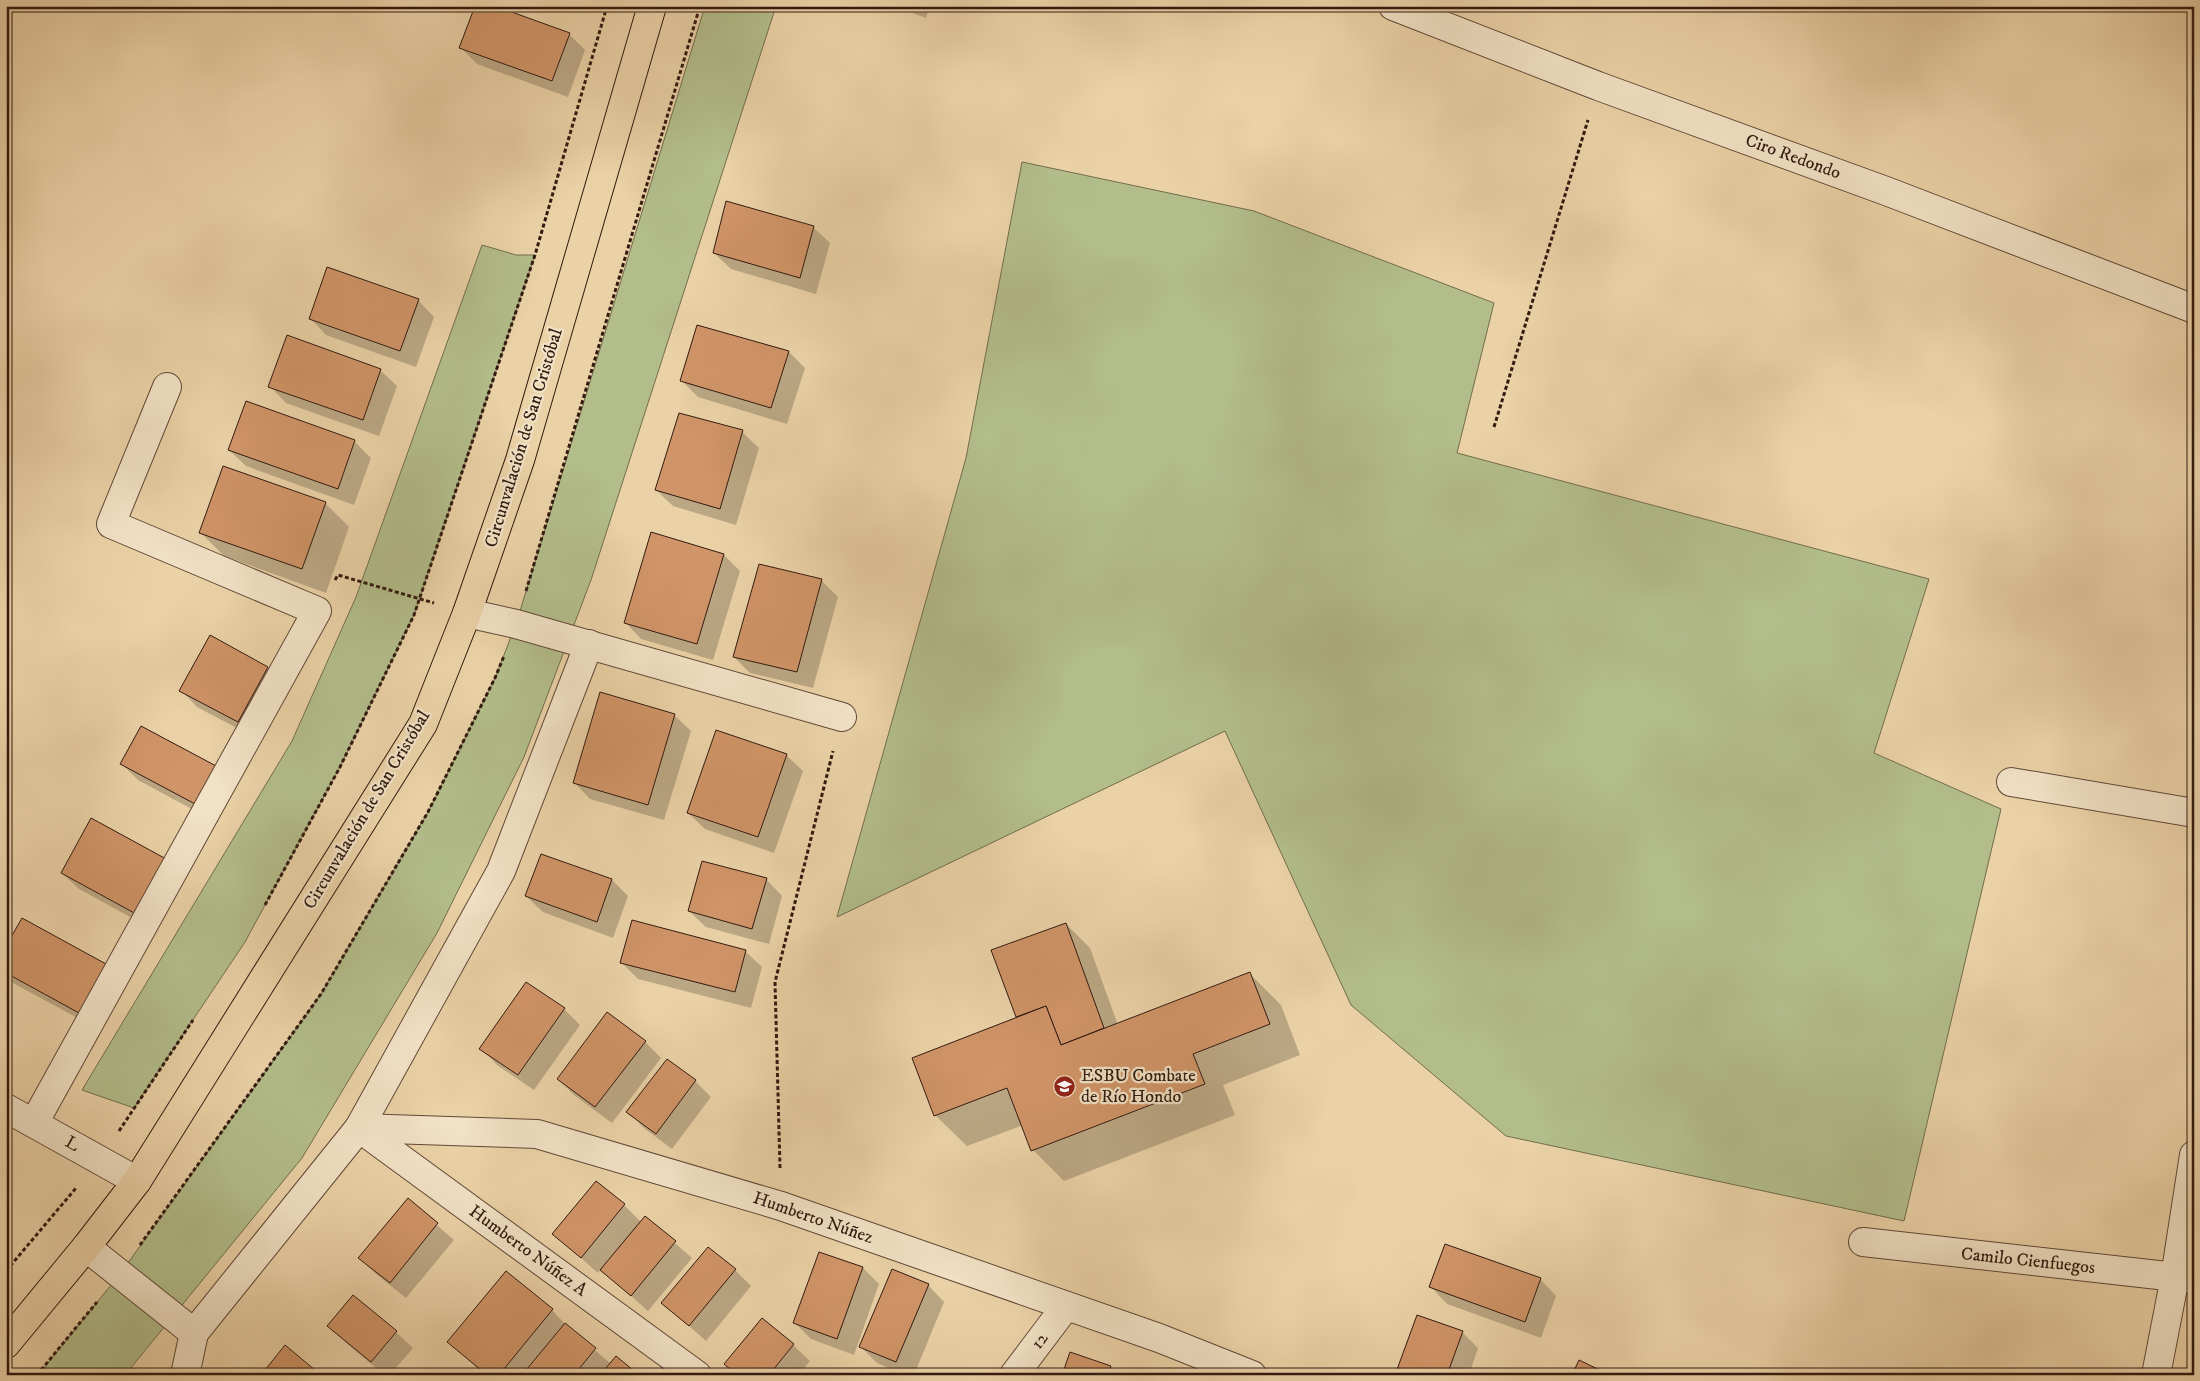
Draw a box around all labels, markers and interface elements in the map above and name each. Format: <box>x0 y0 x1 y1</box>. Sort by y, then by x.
street label: Ciro Redondo <box>1742 130 1844 185</box>
street label: Circunvalación de San Cristóbal <box>480 325 568 550</box>
street label: Circunvalación de San Cristóbal <box>299 706 435 913</box>
place label: ESBU Combate de Río Hondo <box>1081 1065 1196 1108</box>
school or university icon: ESBU Combate de Río Hondo <box>1053 1074 1077 1098</box>
street label: L <box>61 1131 83 1157</box>
street label: Humberto Núñez <box>750 1187 876 1249</box>
street label: Humberto Núñez A <box>465 1201 592 1302</box>
street label: Camilo Cienfuegos <box>1960 1243 2096 1279</box>
street label: 12 <box>1027 1328 1054 1354</box>

